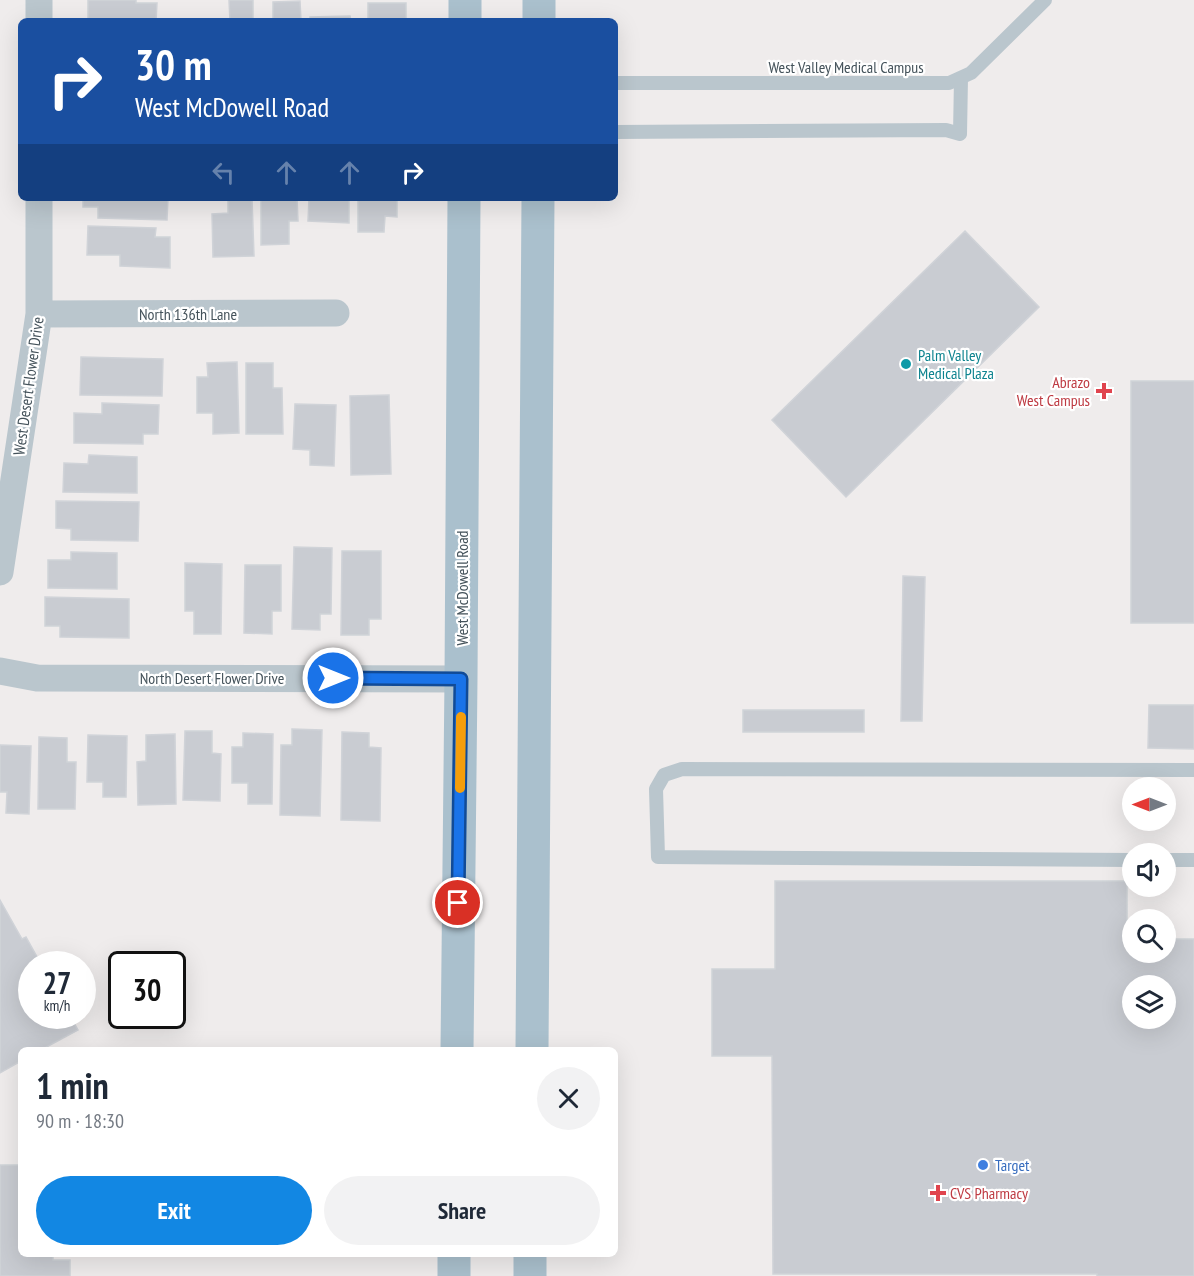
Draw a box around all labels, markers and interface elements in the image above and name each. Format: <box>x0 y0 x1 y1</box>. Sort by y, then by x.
text: 30 m <box>135 37 212 92</box>
icon: right <box>36 42 114 120</box>
street label: West Valley Medical Campus <box>768 57 924 77</box>
text: West McDowell Road <box>135 90 329 124</box>
icon: left <box>207 156 240 189</box>
icon: ahead <box>270 156 303 189</box>
icon: ahead <box>333 156 366 189</box>
icon: right <box>396 156 429 189</box>
street label: North 136th Lane <box>139 304 237 324</box>
street label: West Desert Flower Drive <box>8 316 48 456</box>
place label: Palm Valley Medical Plaza <box>918 345 994 383</box>
marker: Palm Valley Medical Plaza <box>899 357 913 371</box>
place label: Abrazo West Campus <box>1017 372 1090 410</box>
marker: Abrazo West Campus <box>1095 382 1113 400</box>
street label: West McDowell Road <box>452 530 472 646</box>
position arrow <box>301 646 365 710</box>
street label: North Desert Flower Drive <box>140 668 284 688</box>
north arrow <box>1122 777 1176 831</box>
map controls <box>1122 777 1176 1029</box>
button: sound <box>1122 843 1176 897</box>
pin <box>432 877 483 928</box>
icon: arrive <box>441 886 474 919</box>
button: search <box>1122 909 1176 963</box>
speed limit sign: 30 <box>108 951 186 1029</box>
text: 27 <box>43 963 71 1002</box>
button: layers <box>1122 975 1176 1029</box>
text: km/h <box>44 996 70 1015</box>
text: 1 min <box>36 1062 109 1109</box>
button: close <box>537 1067 600 1130</box>
text: 90 m · 18:30 <box>36 1108 124 1134</box>
place label: Target <box>995 1155 1030 1175</box>
marker: Target <box>976 1158 990 1172</box>
button: Exit <box>36 1176 312 1245</box>
button: Share <box>324 1176 600 1245</box>
place label: CVS Pharmacy <box>950 1183 1028 1203</box>
marker: CVS Pharmacy <box>931 1186 945 1200</box>

